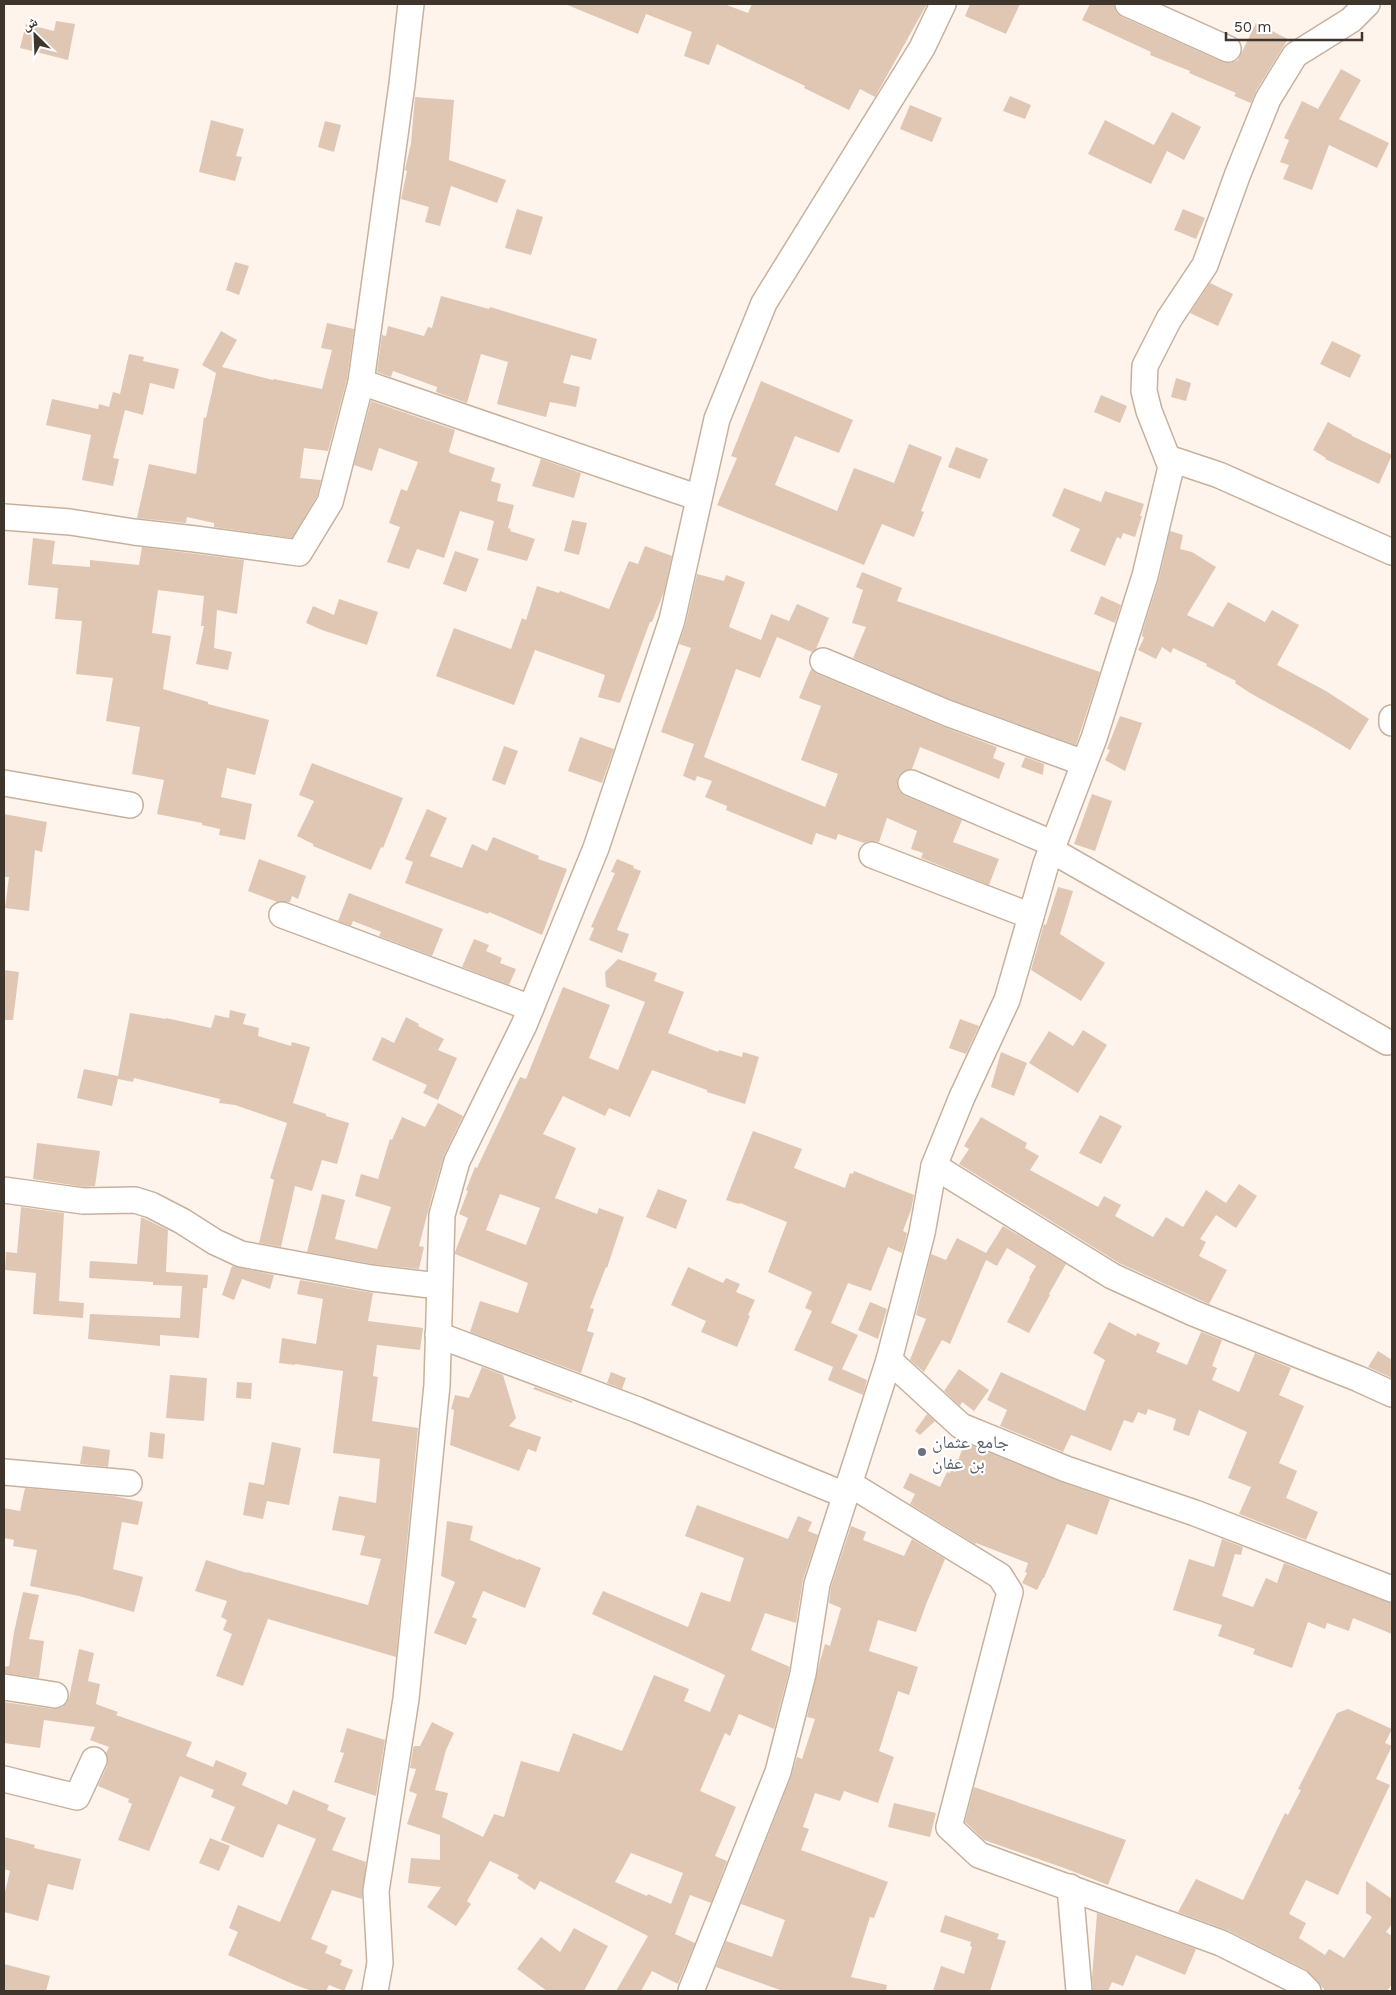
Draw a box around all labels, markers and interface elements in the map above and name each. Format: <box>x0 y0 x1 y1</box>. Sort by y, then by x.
north arrow <box>10 10 60 60</box>
scale bar <box>1226 10 1362 42</box>
text: ش <box>20 13 40 34</box>
text: 50 m <box>1234 18 1271 36</box>
place label: جامع عثمان بن عفان <box>932 1431 1009 1474</box>
marker: جامع عثمان بن عفان <box>916 1446 928 1458</box>

